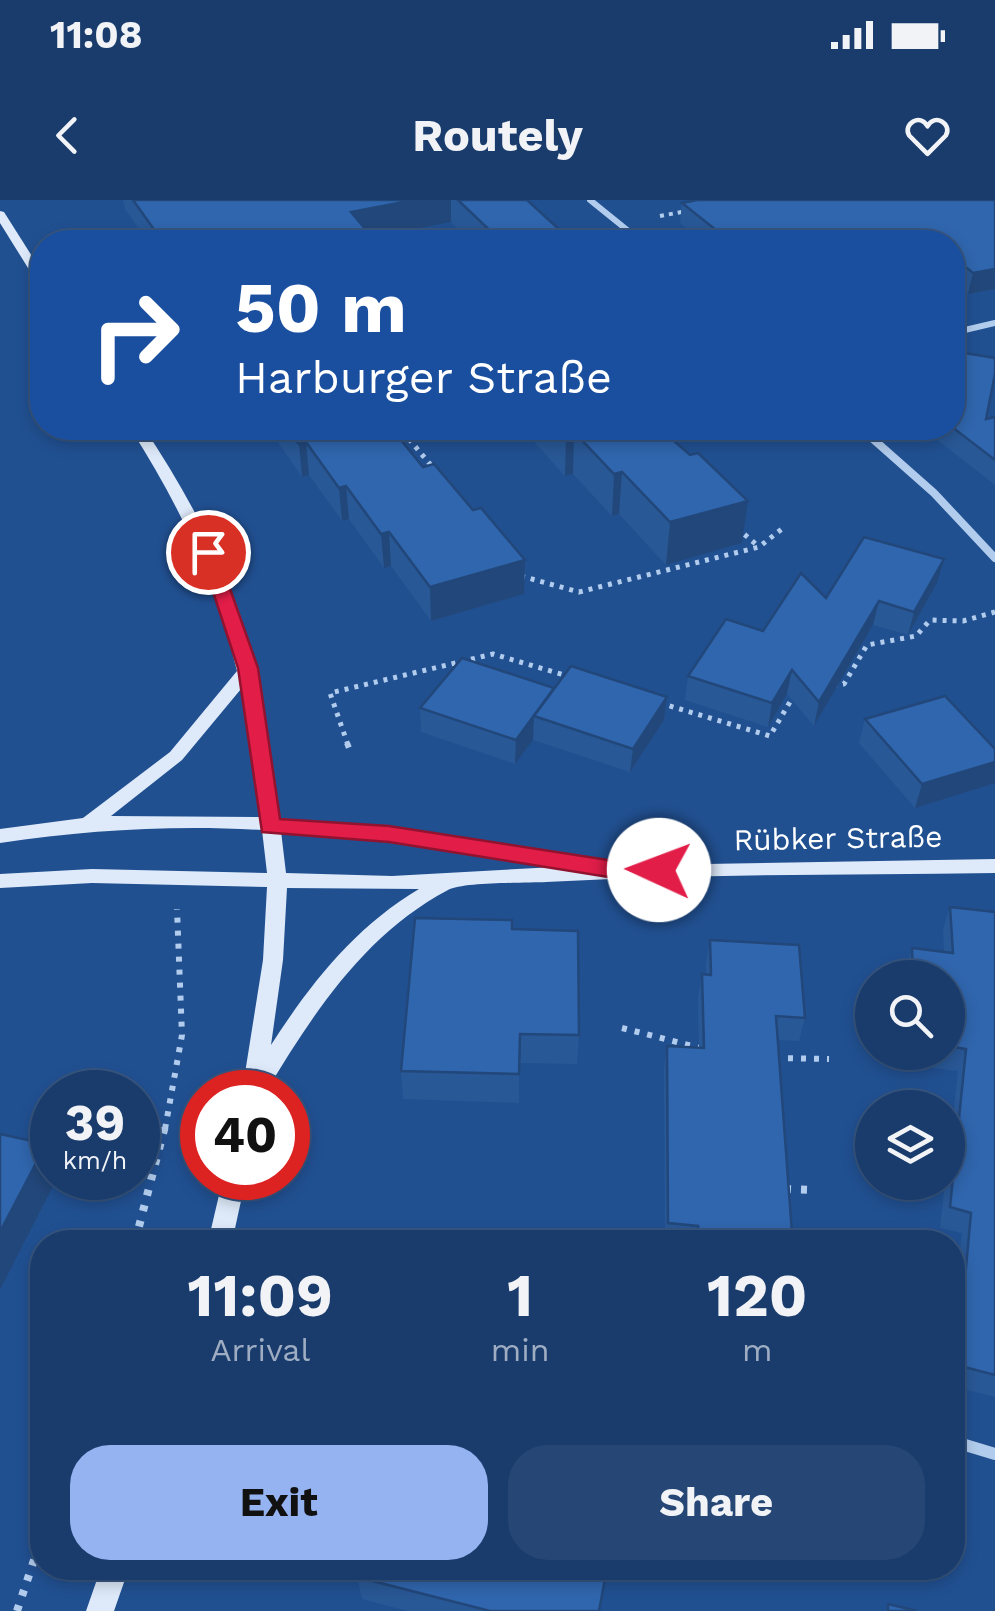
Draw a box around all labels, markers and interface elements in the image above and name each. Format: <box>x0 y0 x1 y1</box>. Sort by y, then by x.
text: 11:08 <box>50 13 143 57</box>
icon: back <box>40 108 95 163</box>
icon: heart <box>900 108 955 163</box>
text: Routely <box>412 109 583 162</box>
text: 50 m <box>235 267 407 349</box>
icon: right <box>70 270 200 400</box>
text: Harburger Straße <box>235 351 612 404</box>
pin <box>166 510 251 595</box>
icon: arrive <box>181 525 236 580</box>
position arrow <box>607 818 711 922</box>
street label: Rübker Straße <box>733 819 943 857</box>
map controls <box>855 960 965 1200</box>
button: search <box>855 960 965 1070</box>
speed limit sign: 40 <box>180 1070 310 1200</box>
button: layers <box>855 1090 965 1200</box>
text: 39 <box>65 1093 125 1152</box>
text: km/h <box>63 1146 127 1175</box>
text: 11:09 <box>188 1260 333 1331</box>
text: 1 <box>507 1260 533 1331</box>
text: 120 <box>707 1260 807 1331</box>
text: Arrival <box>210 1331 310 1369</box>
text: min <box>491 1331 550 1369</box>
text: m <box>742 1331 772 1369</box>
button: Exit <box>70 1445 488 1560</box>
button: Share <box>508 1445 925 1560</box>

